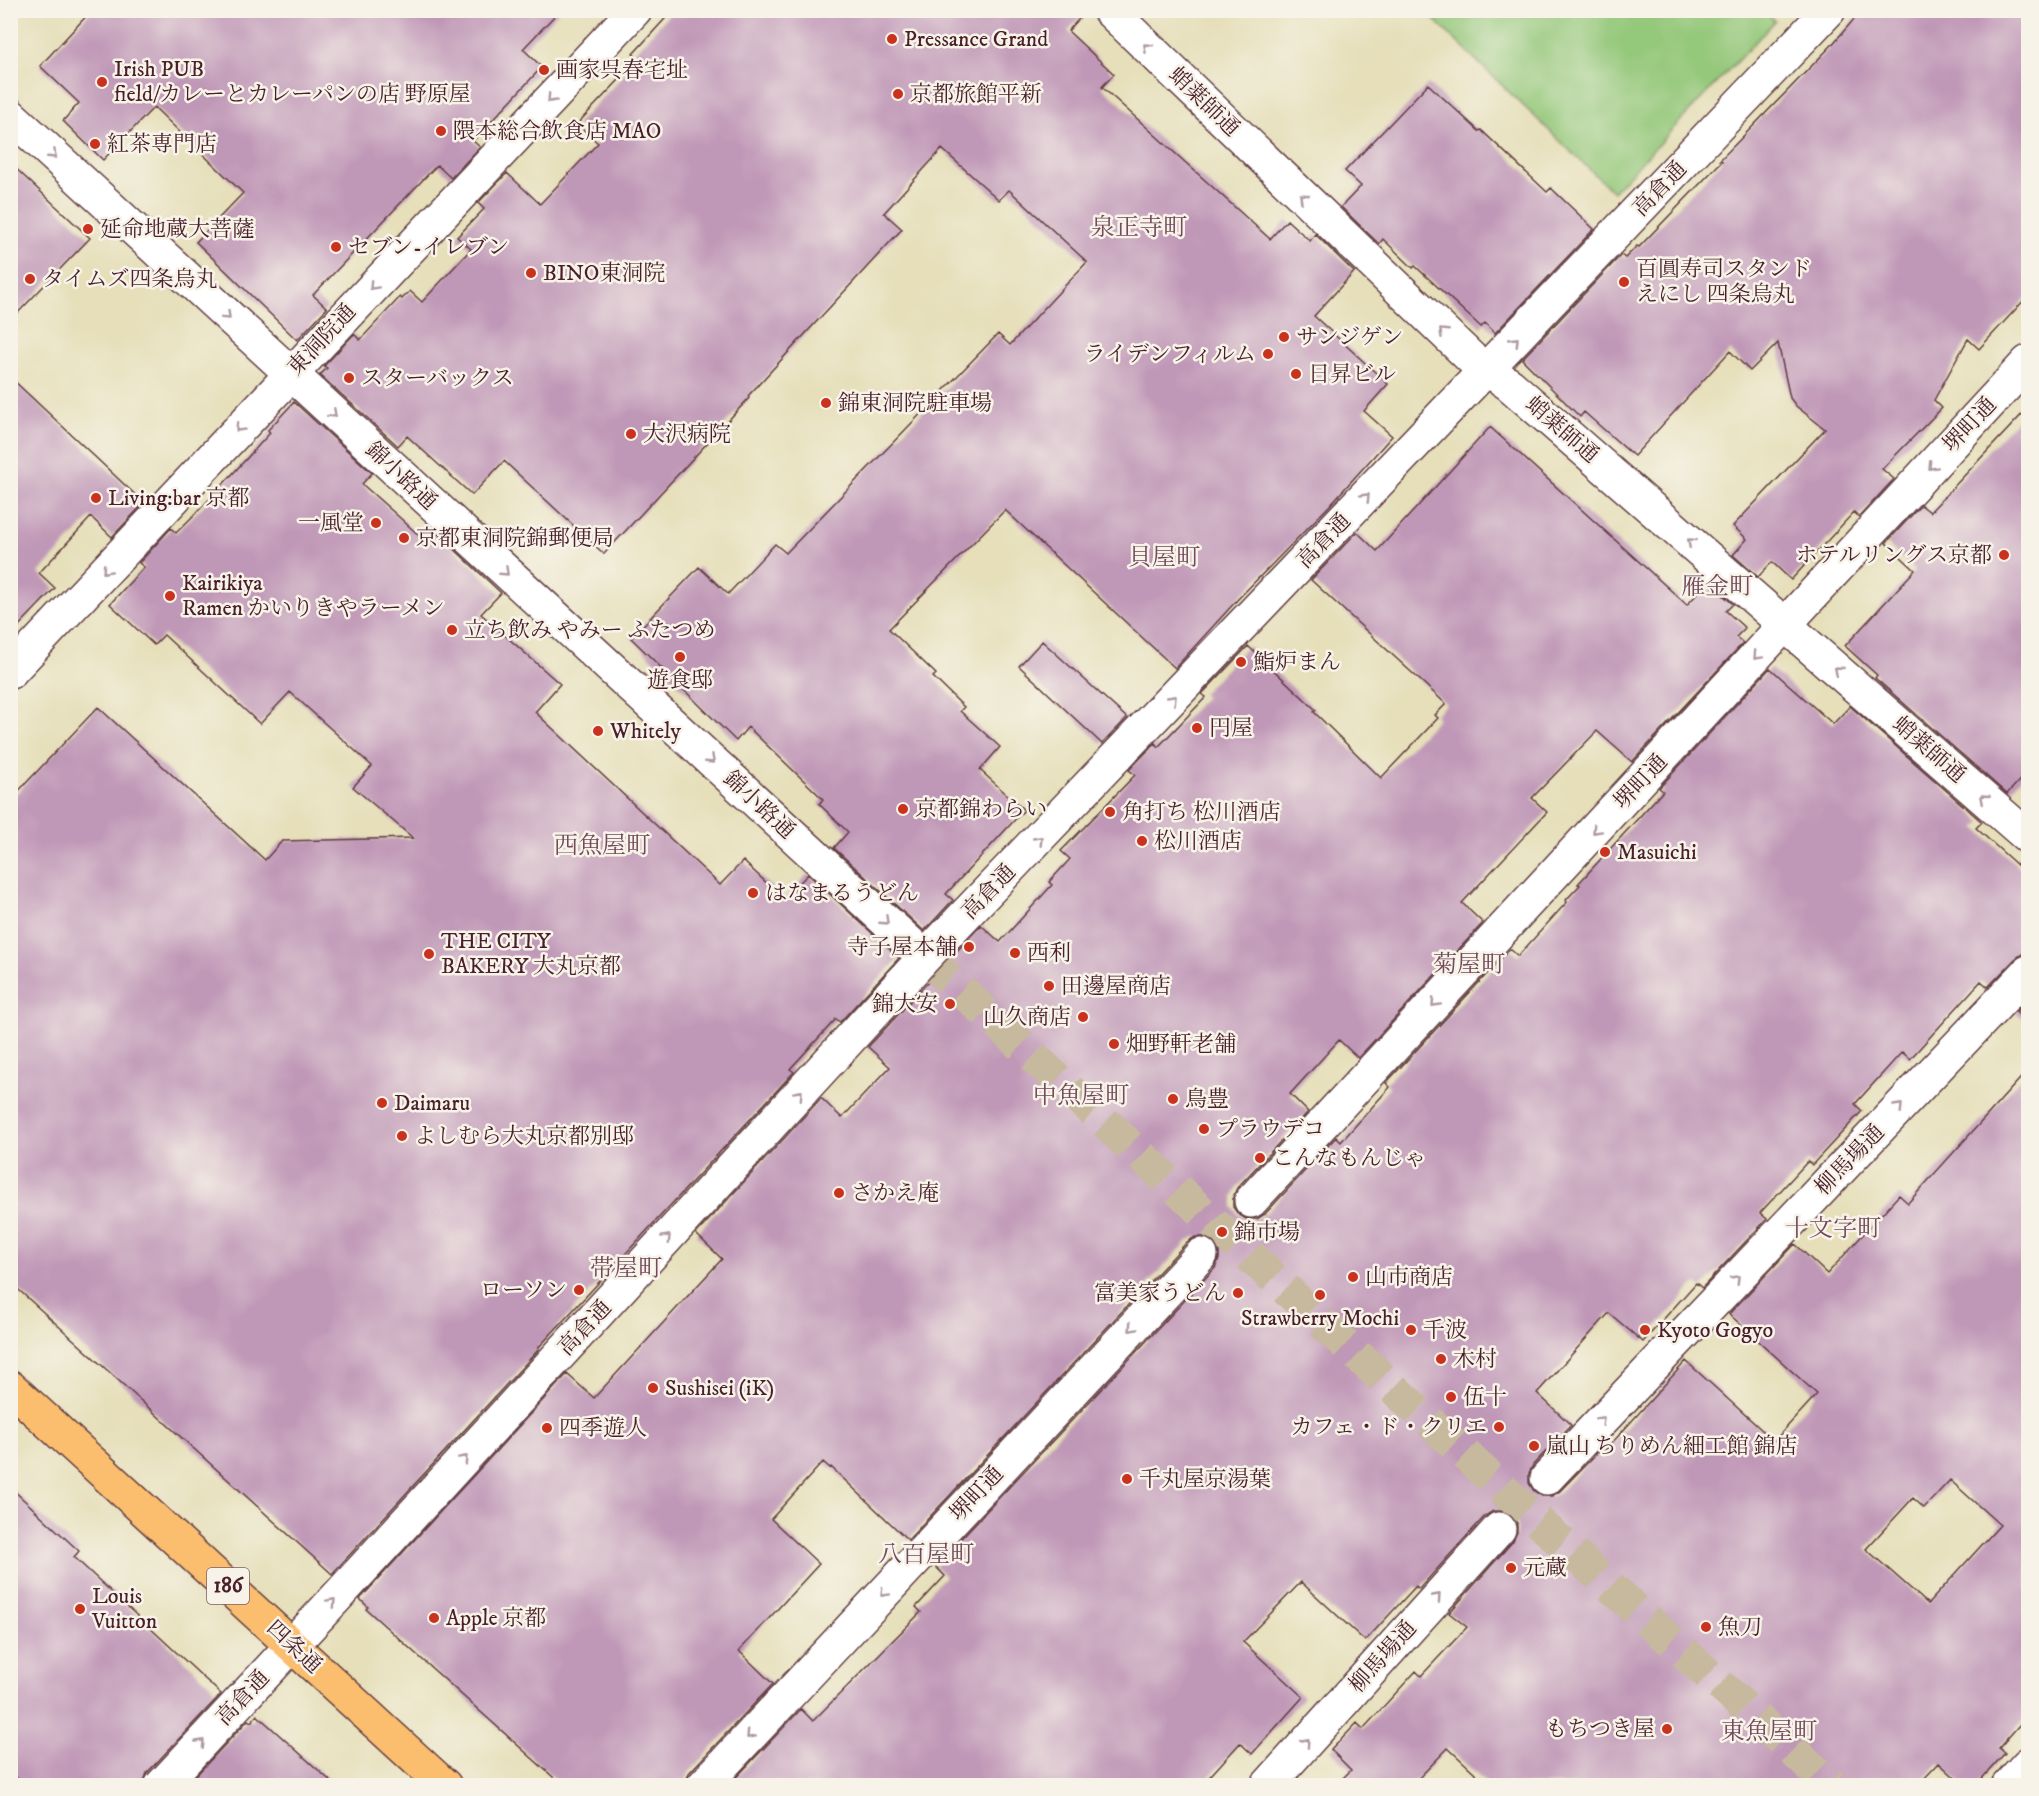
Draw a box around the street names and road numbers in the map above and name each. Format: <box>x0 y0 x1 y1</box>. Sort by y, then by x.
street label: 蛸薬師通 <box>1163 62 1245 142</box>
street label: 高倉通 <box>1627 156 1693 222</box>
street label: 東洞院通 <box>282 299 362 381</box>
street label: 蛸薬師通 <box>1520 391 1604 469</box>
street label: 堺町通 <box>1938 392 2002 458</box>
street label: 錦小路通 <box>360 436 442 516</box>
street label: 高倉通 <box>1291 508 1357 574</box>
street label: 蛸薬師通 <box>1887 711 1971 789</box>
street label: 堺町通 <box>1609 749 1673 815</box>
street label: 錦小路通 <box>718 765 800 845</box>
street label: 高倉通 <box>956 859 1022 925</box>
street label: 柳馬場通 <box>1810 1119 1890 1201</box>
street label: 高倉通 <box>553 1295 617 1361</box>
street label: 堺町通 <box>945 1461 1009 1527</box>
road number: 186 <box>207 1568 249 1604</box>
street label: 四条通 <box>261 1615 327 1679</box>
street label: 柳馬場通 <box>1344 1615 1422 1699</box>
street label: 高倉通 <box>211 1665 275 1731</box>

